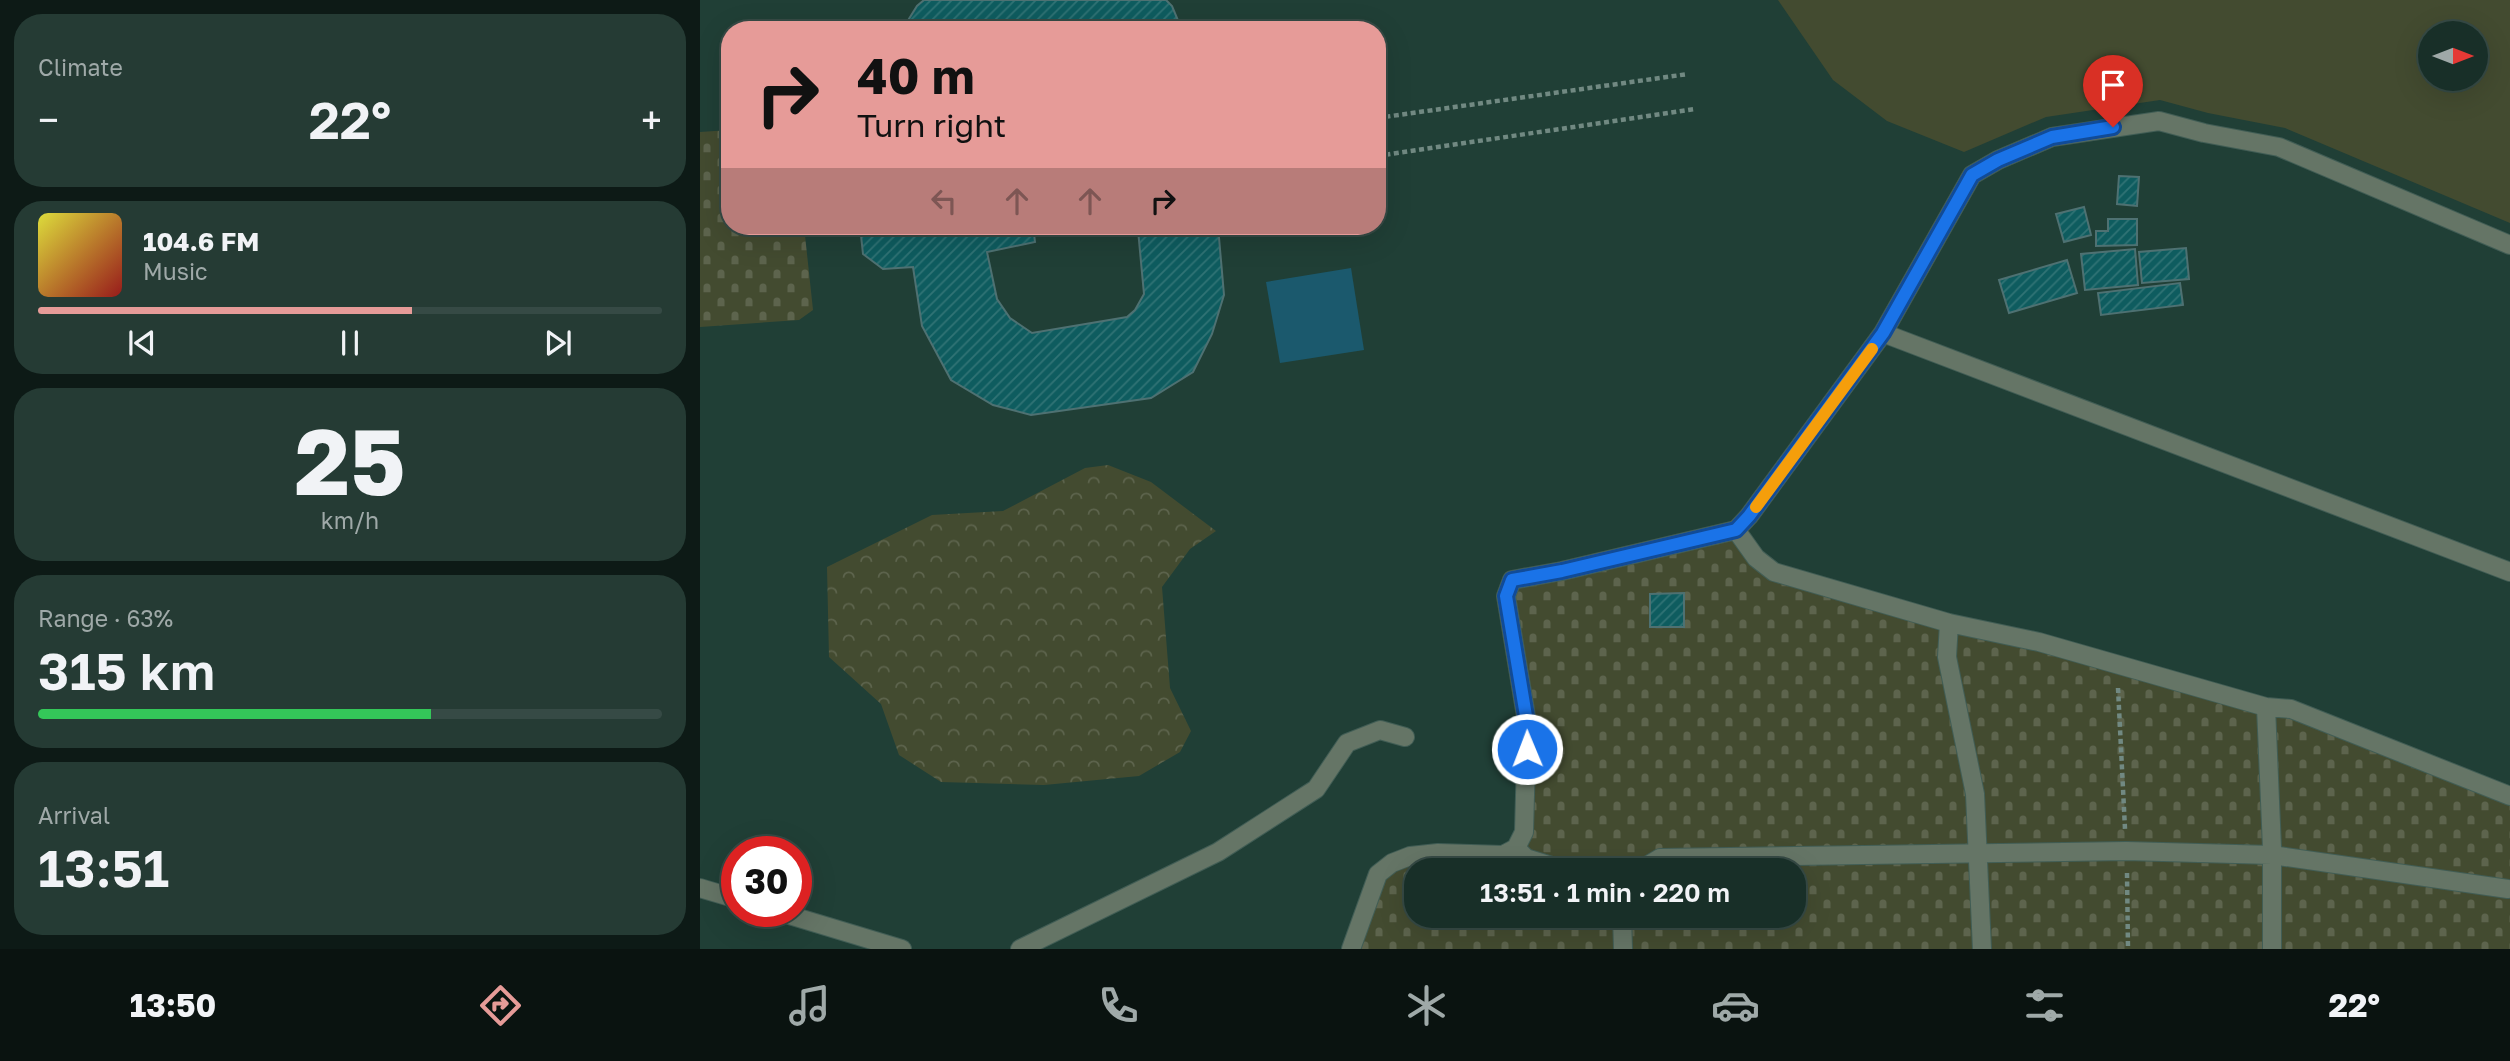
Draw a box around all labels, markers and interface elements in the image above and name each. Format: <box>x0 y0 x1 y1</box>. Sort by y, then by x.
north arrow <box>2418 21 2488 91</box>
map controls <box>2418 21 2488 91</box>
text: 40 m <box>857 46 975 105</box>
icon: right <box>742 49 833 140</box>
text: Climate <box>38 53 123 81</box>
pin <box>2083 55 2143 127</box>
icon: arrive <box>2094 66 2132 104</box>
text: 22° <box>309 88 391 150</box>
text: − <box>38 97 59 142</box>
text: + <box>641 97 662 142</box>
text: Turn right <box>857 106 1006 144</box>
icon: left <box>925 182 963 220</box>
icon: ahead <box>998 182 1036 220</box>
icon: ahead <box>1071 182 1109 220</box>
icon: right <box>1144 182 1182 220</box>
text: 104.6 FM <box>143 226 259 257</box>
text: Music <box>143 257 208 285</box>
icon: previous <box>123 324 161 362</box>
icon: pause <box>331 324 369 362</box>
icon: next <box>539 324 577 362</box>
text: 25 <box>294 406 406 515</box>
text: km/h <box>321 506 379 534</box>
text: Range · 63% <box>38 604 173 632</box>
text: 315 km <box>38 639 215 701</box>
position arrow <box>1490 712 1564 786</box>
text: Arrival <box>38 801 110 829</box>
text: 13:51 <box>38 836 169 898</box>
speed limit sign: 30 <box>721 836 812 927</box>
text: 13:51 · 1 min · 220 m <box>1480 877 1730 908</box>
icon: directions <box>476 981 525 1030</box>
icon: music <box>785 981 834 1030</box>
icon: phone <box>1094 981 1143 1030</box>
icon: climate <box>1402 981 1451 1030</box>
icon: car <box>1711 981 1760 1030</box>
icon: filters <box>2020 981 2069 1030</box>
text: 13:50 <box>130 986 216 1024</box>
text: 22° <box>2329 986 2380 1024</box>

